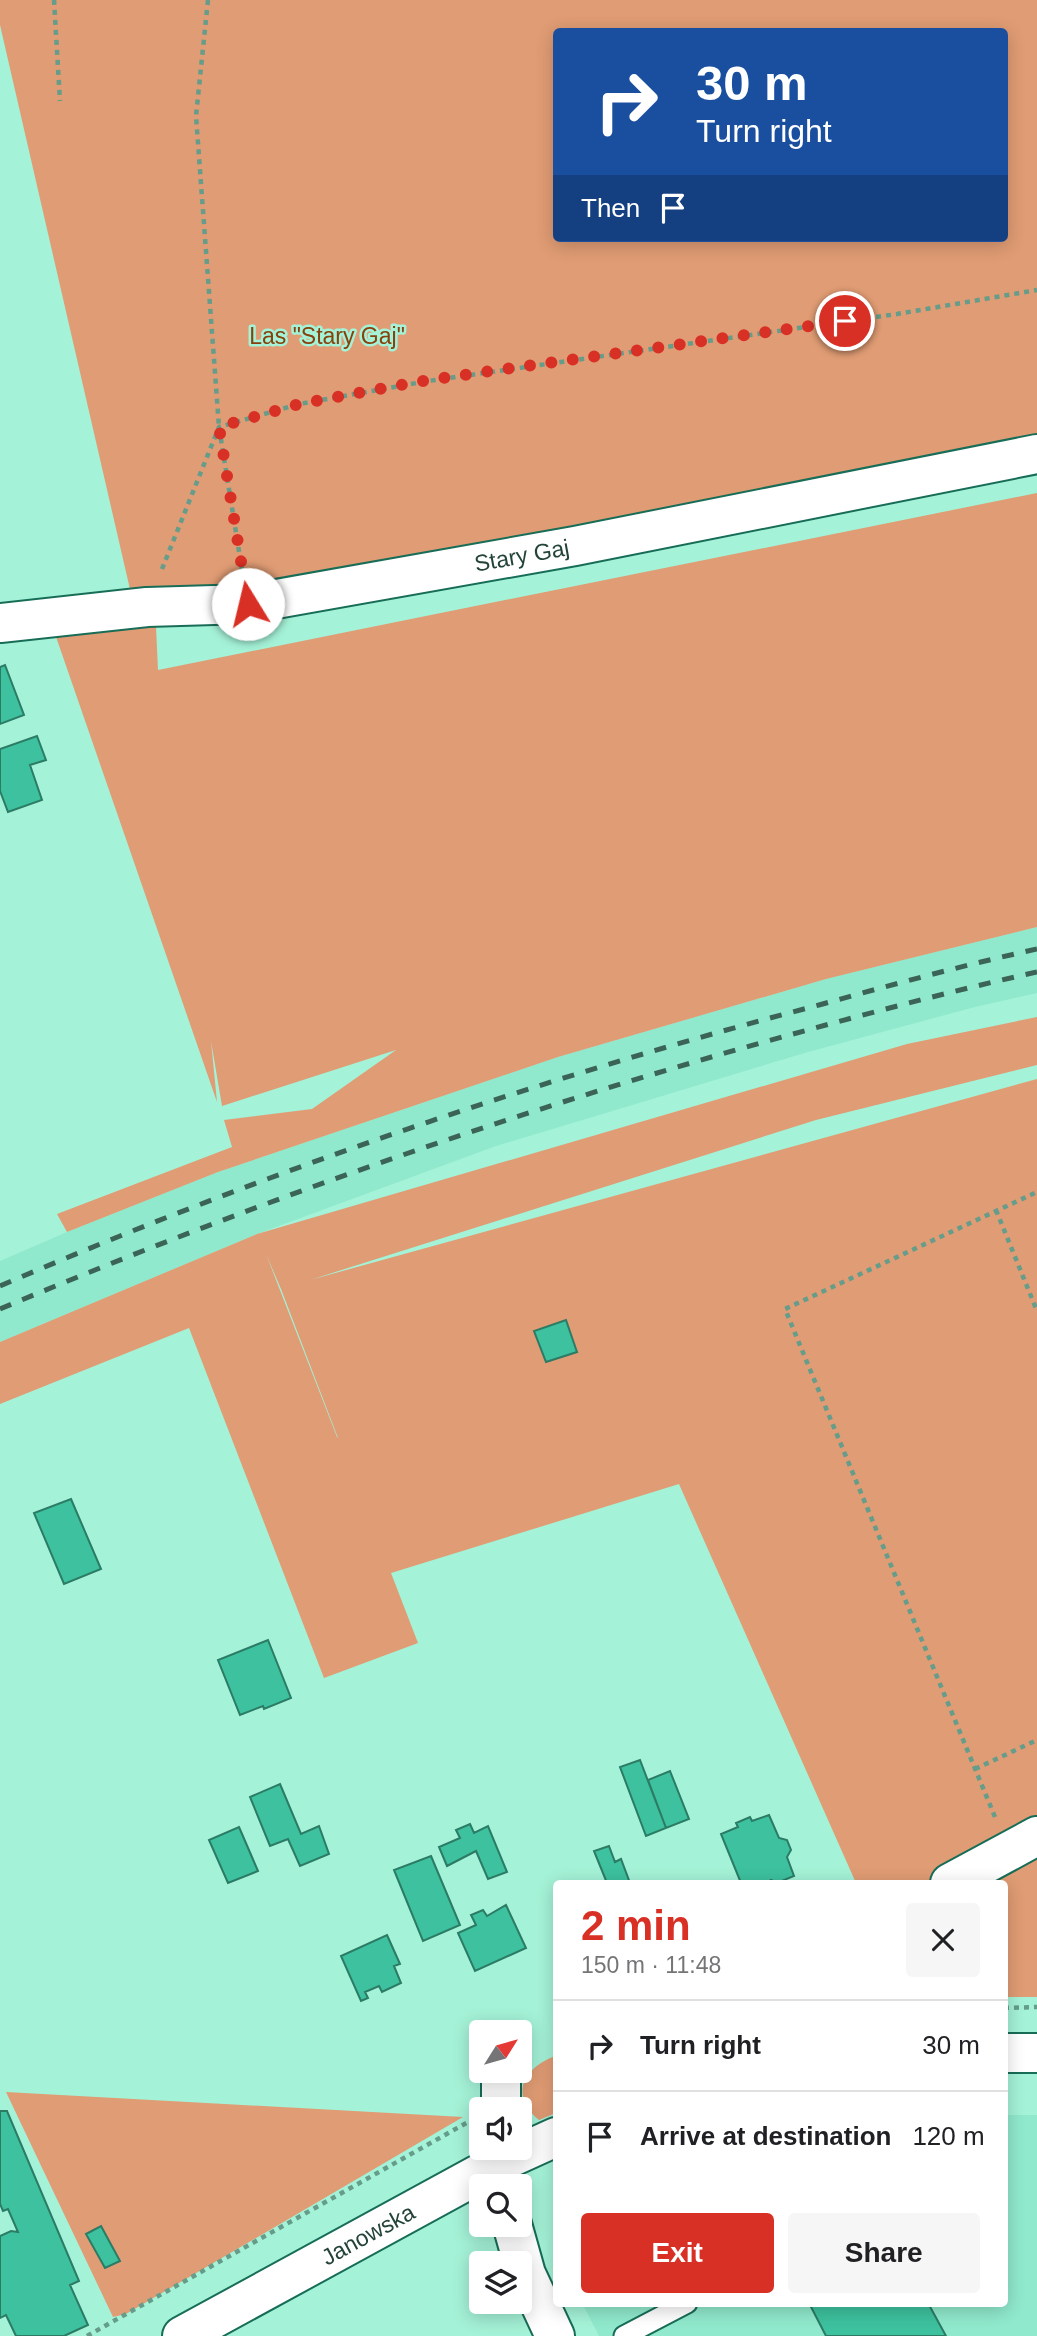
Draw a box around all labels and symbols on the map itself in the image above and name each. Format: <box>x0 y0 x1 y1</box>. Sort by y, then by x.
pin <box>815 291 875 351</box>
park label: Las "Stary Gaj" <box>249 323 405 349</box>
street label: Stary Gaj <box>472 534 571 577</box>
position arrow <box>211 567 285 641</box>
north arrow <box>469 2020 532 2082</box>
street label: Janowska <box>317 2198 419 2270</box>

